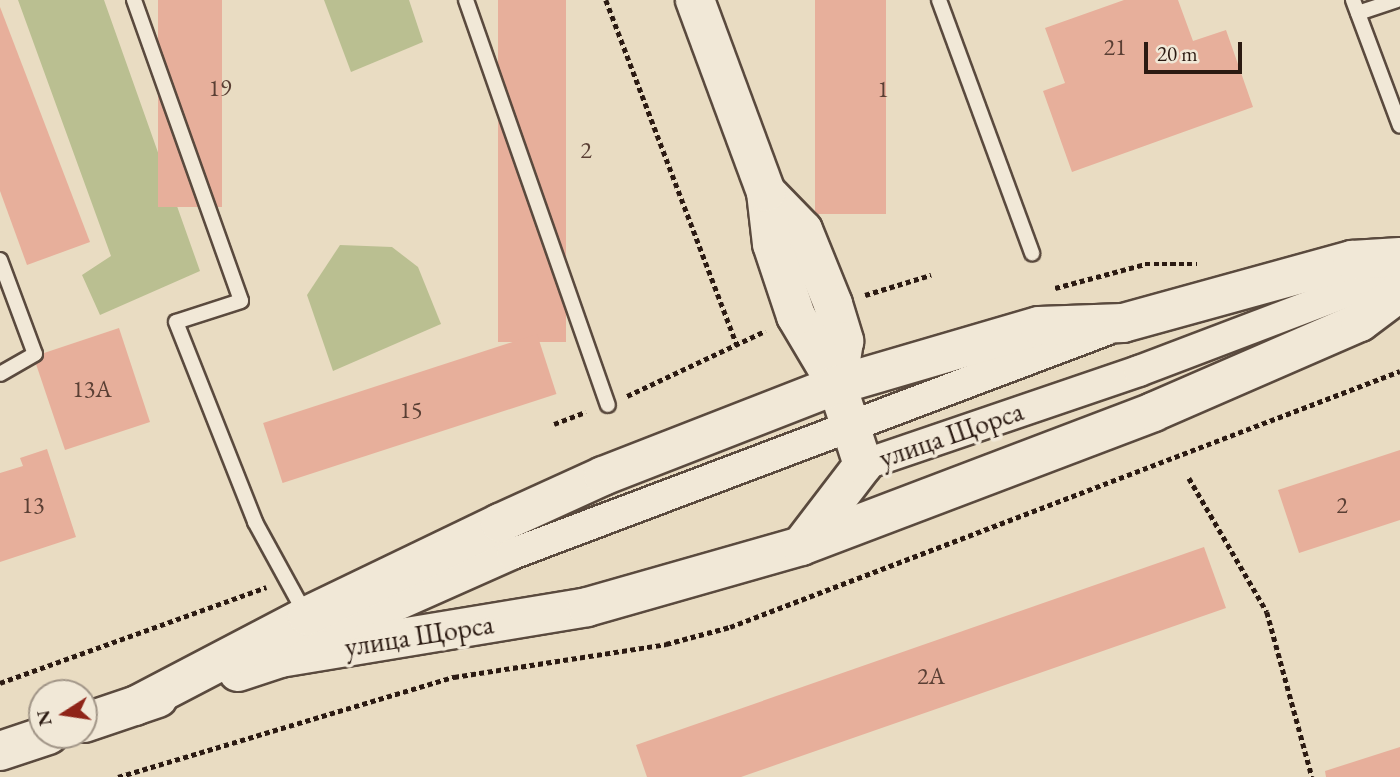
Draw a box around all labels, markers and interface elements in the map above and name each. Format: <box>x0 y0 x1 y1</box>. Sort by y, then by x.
scale bar <box>1148 28 1246 72</box>
house number: 21 <box>1103 33 1127 61</box>
text: 20 m <box>1157 40 1198 67</box>
house number: 19 <box>208 74 232 102</box>
house number: 1 <box>877 75 889 103</box>
house number: 2 <box>580 136 592 164</box>
house number: 13А <box>72 375 112 403</box>
street label: улица Щорса <box>874 394 1028 474</box>
house number: 15 <box>399 396 423 424</box>
house number: 13 <box>21 491 45 519</box>
house number: 2 <box>1336 491 1348 519</box>
street label: улица Щорса <box>342 607 496 663</box>
house number: 2А <box>917 662 945 690</box>
north arrow <box>28 679 98 749</box>
text: N <box>30 708 58 728</box>

